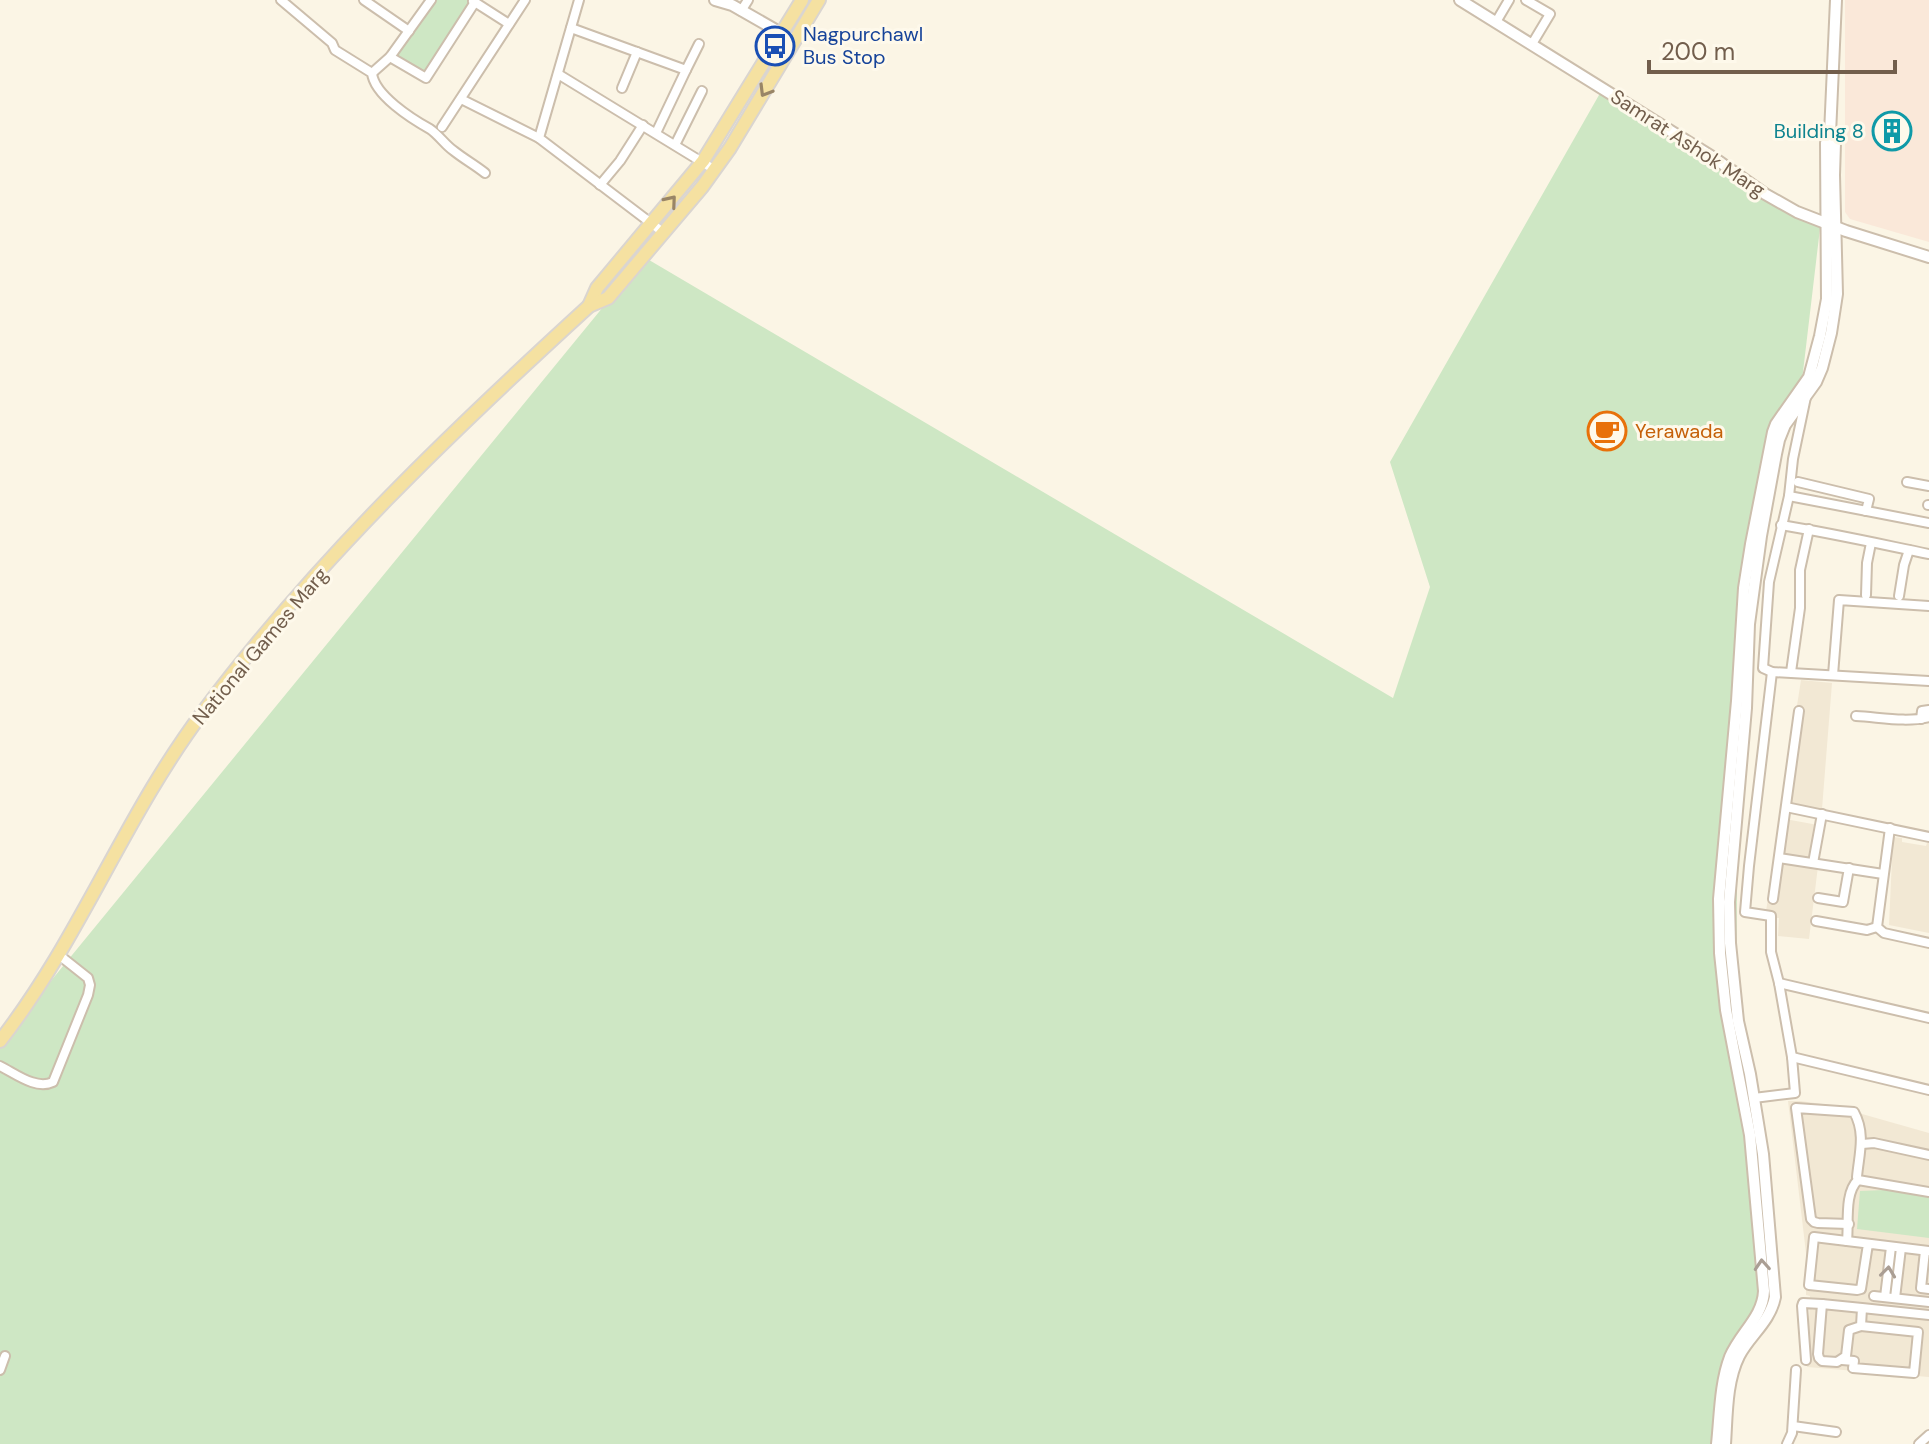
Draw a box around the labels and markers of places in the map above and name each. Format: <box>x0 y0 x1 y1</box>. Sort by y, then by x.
place label: Nagpurchawl Bus Stop <box>803 21 923 70</box>
bus stop icon: Nagpurchawl Bus Stop <box>754 25 796 67</box>
building icon: Building 8 <box>1871 110 1913 152</box>
place label: Building 8 <box>1774 118 1864 144</box>
cafe icon: Yerawada <box>1586 410 1628 452</box>
place label: Yerawada <box>1635 418 1724 444</box>

